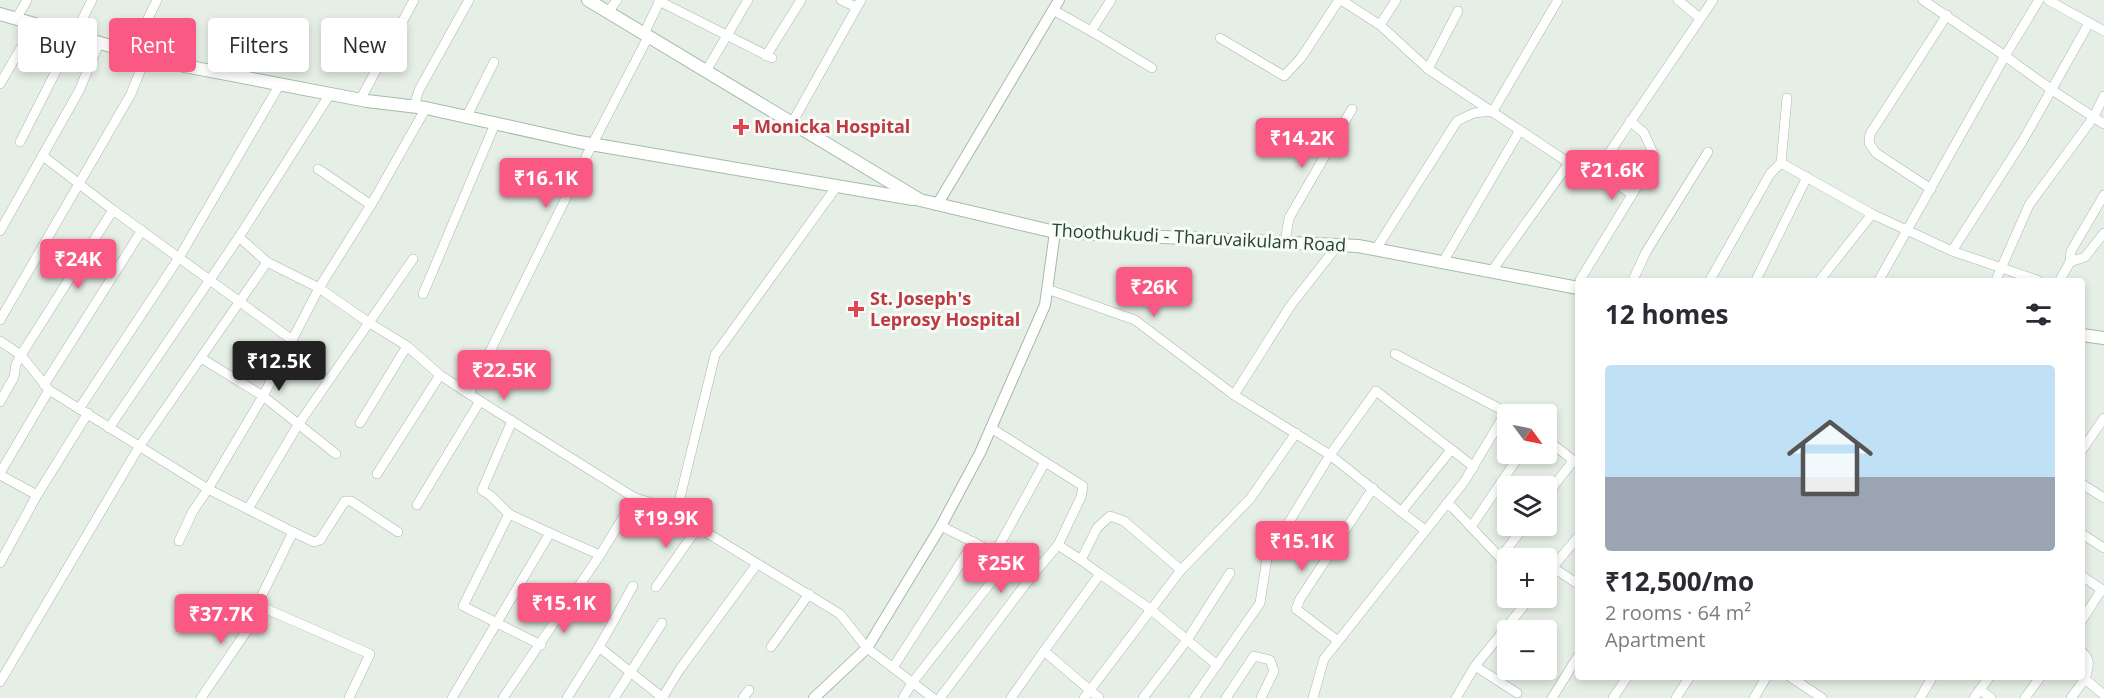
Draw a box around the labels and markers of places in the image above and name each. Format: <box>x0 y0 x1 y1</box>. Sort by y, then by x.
place label: Monicka Hospital <box>754 114 910 138</box>
marker: Monicka Hospital <box>732 118 750 136</box>
pin: ₹14.2K <box>1253 118 1351 169</box>
pin: ₹21.6K <box>1563 150 1661 201</box>
pin: ₹16.1K <box>497 158 595 209</box>
pin: ₹24K <box>42 239 114 290</box>
pin: ₹26K <box>1118 267 1190 318</box>
place label: St. Joseph's Leprosy Hospital <box>870 286 1020 331</box>
marker: St. Joseph's Leprosy Hospital <box>847 300 865 318</box>
pin: ₹12.5K <box>230 341 328 392</box>
pin: ₹22.5K <box>455 350 553 401</box>
pin: ₹19.9K <box>617 498 715 549</box>
pin: ₹15.1K <box>1253 521 1351 572</box>
pin: ₹25K <box>965 543 1037 594</box>
pin: ₹15.1K <box>515 583 613 634</box>
pin: ₹37.7K <box>172 594 270 645</box>

